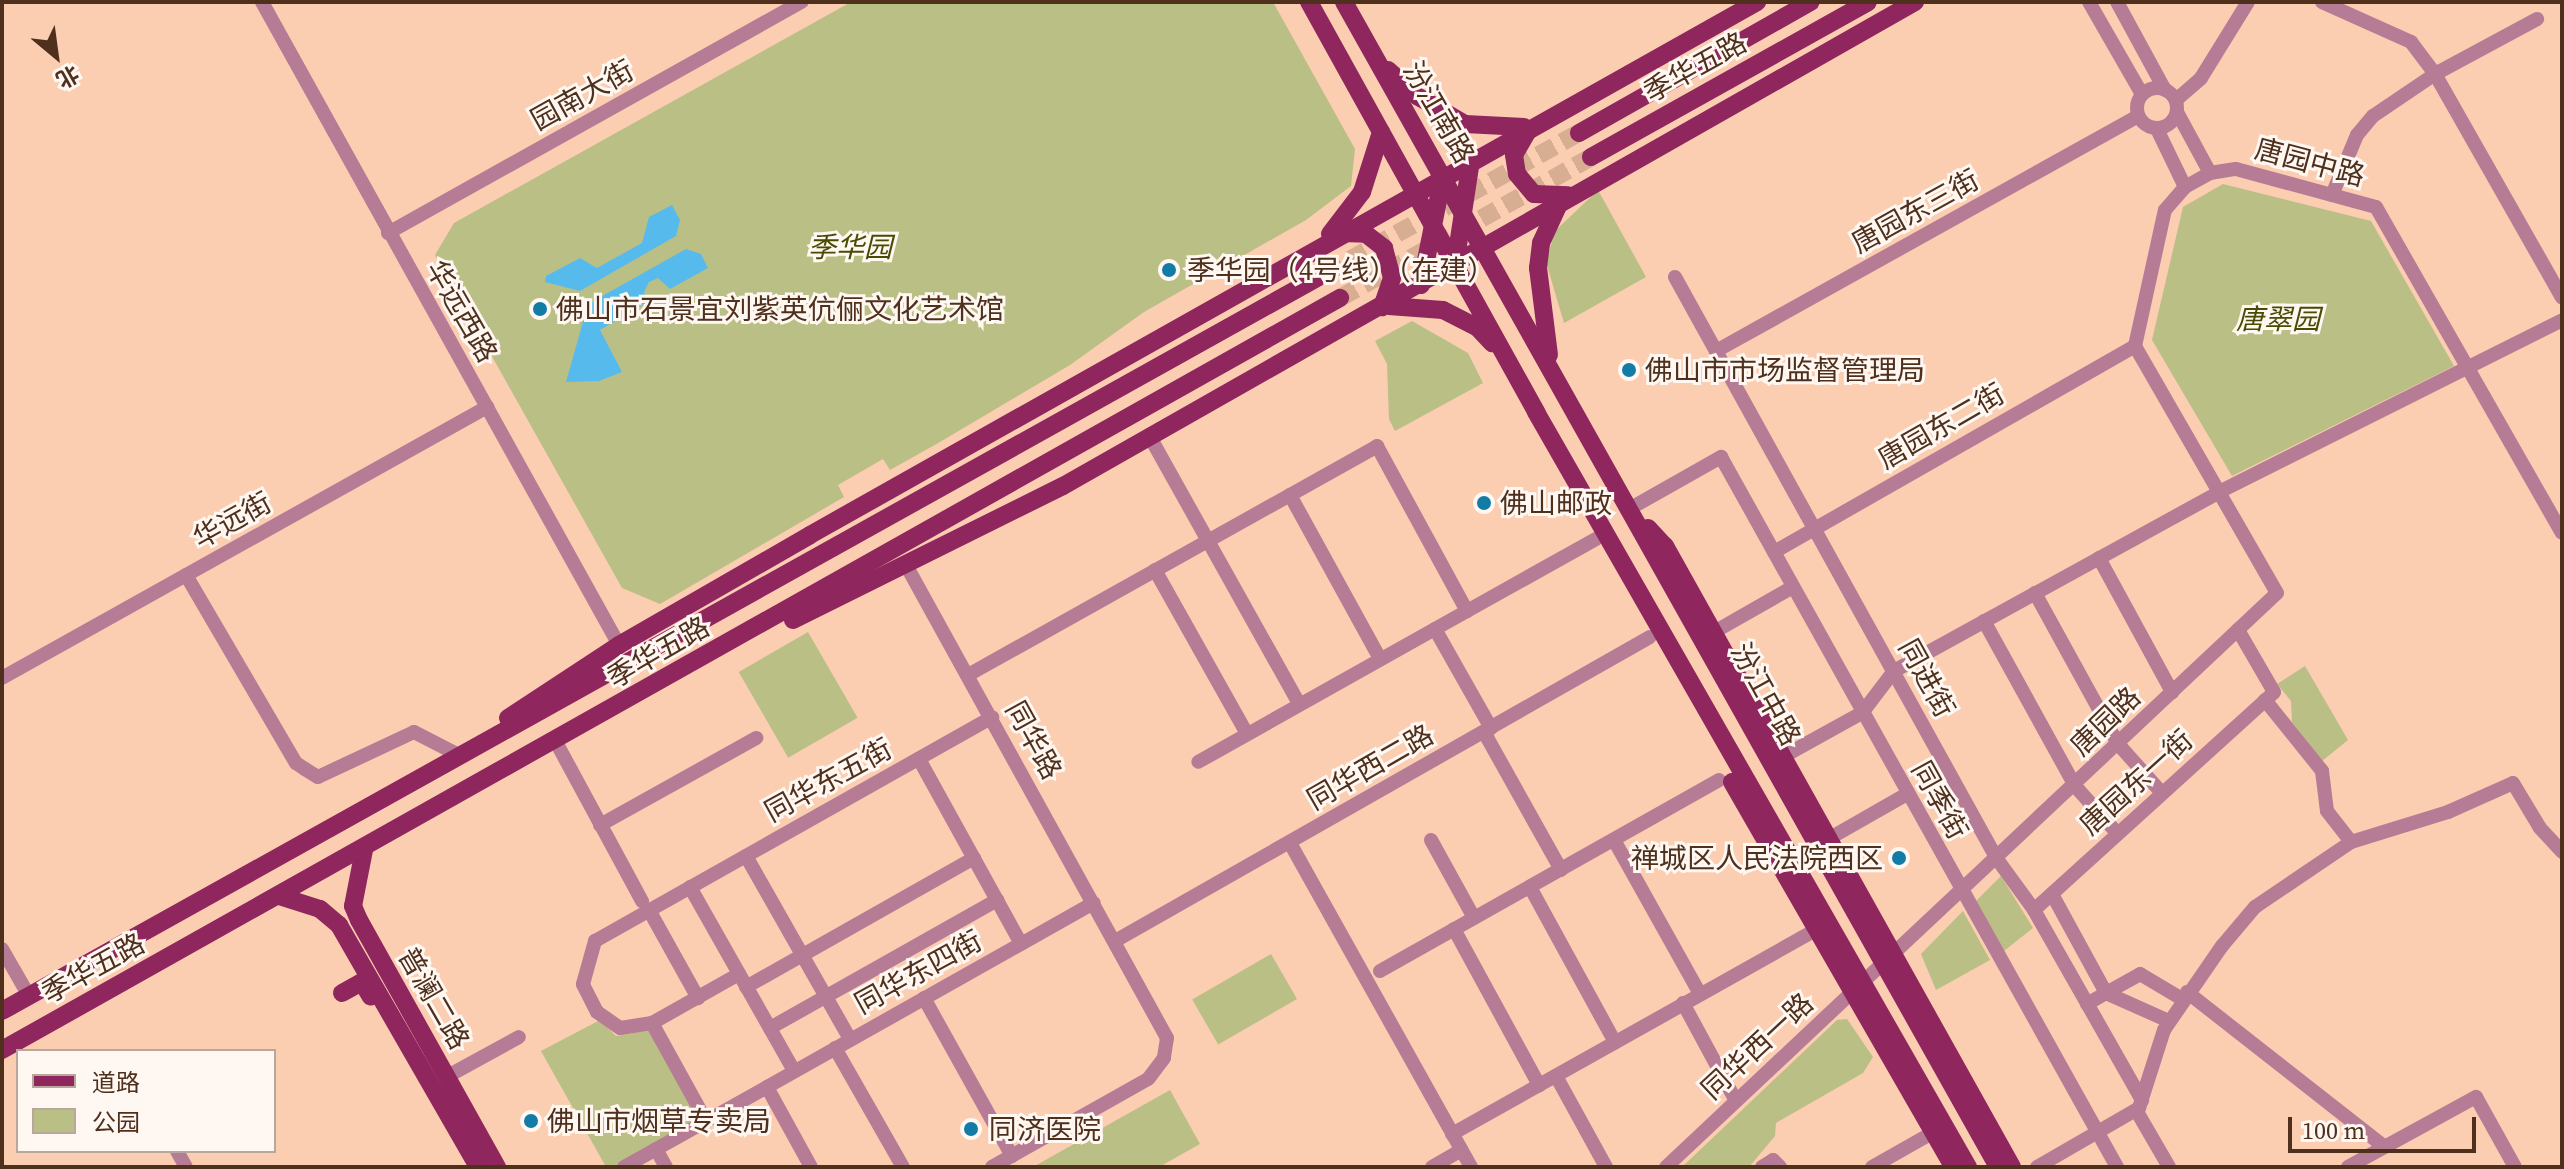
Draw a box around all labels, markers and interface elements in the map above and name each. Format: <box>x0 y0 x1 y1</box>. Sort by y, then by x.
north arrow <box>16 16 96 96</box>
street label: 季华五路 <box>1638 25 1752 109</box>
street label: 园南大街 <box>525 53 639 137</box>
street label: 汾江南路 <box>1396 55 1482 169</box>
text: 北 <box>51 59 85 95</box>
street label: 唐园中路 <box>2252 131 2368 193</box>
street label: 唐园东三街 <box>1846 162 1984 260</box>
park label: 季华园 <box>808 230 892 264</box>
place label: 季华园（4号线）（在建） <box>1187 253 1495 287</box>
street label: 华远西路 <box>419 254 505 368</box>
marker: 季华园（4号线）（在建） <box>1158 259 1180 281</box>
place label: 佛山市石景宜刘紫英伉俪文化艺术馆 <box>556 292 1004 326</box>
marker: 佛山市石景宜刘紫英伉俪文化艺术馆 <box>531 300 549 318</box>
park label: 唐翠园 <box>2236 302 2320 336</box>
place label: 佛山市市场监督管理局 <box>1645 353 1925 387</box>
marker: 佛山市市场监督管理局 <box>1620 361 1638 379</box>
street label: 唐园东二街 <box>1872 376 2010 476</box>
street label: 华远街 <box>187 485 277 555</box>
place label: 佛山邮政 <box>1500 486 1612 520</box>
marker: 佛山邮政 <box>1475 494 1493 512</box>
street label: 季华五路 <box>601 609 715 695</box>
street label: 同进街 <box>1892 633 1962 723</box>
street label: 汾江中路 <box>1724 637 1808 751</box>
street label: 唐园路 <box>2063 680 2147 762</box>
street label: 同华路 <box>999 695 1069 785</box>
street label: 同华西二路 <box>1301 717 1439 817</box>
street label: 唐园东一街 <box>2073 723 2199 841</box>
street label: 同华东五街 <box>759 731 897 829</box>
street label: 同季街 <box>1905 755 1975 845</box>
place label: 禅城区人民法院西区 <box>1631 841 1883 875</box>
marker: 禅城区人民法院西区 <box>1890 849 1908 867</box>
street label: 同华东四街 <box>849 923 987 1021</box>
street label: 季华五路 <box>36 926 150 1010</box>
street label: 普澜二路 <box>391 941 477 1055</box>
street label: 同华西一路 <box>1694 986 1820 1106</box>
legend <box>16 1049 276 1153</box>
text: 道路 <box>92 1066 140 1099</box>
scale bar <box>2292 1101 2480 1151</box>
place label: 佛山市烟草专卖局 <box>547 1104 771 1138</box>
text: 公园 <box>92 1106 140 1139</box>
marker: 佛山市烟草专卖局 <box>522 1112 540 1130</box>
place label: 同济医院 <box>989 1112 1101 1146</box>
text: 100 m <box>2302 1114 2365 1147</box>
marker: 同济医院 <box>960 1118 982 1140</box>

